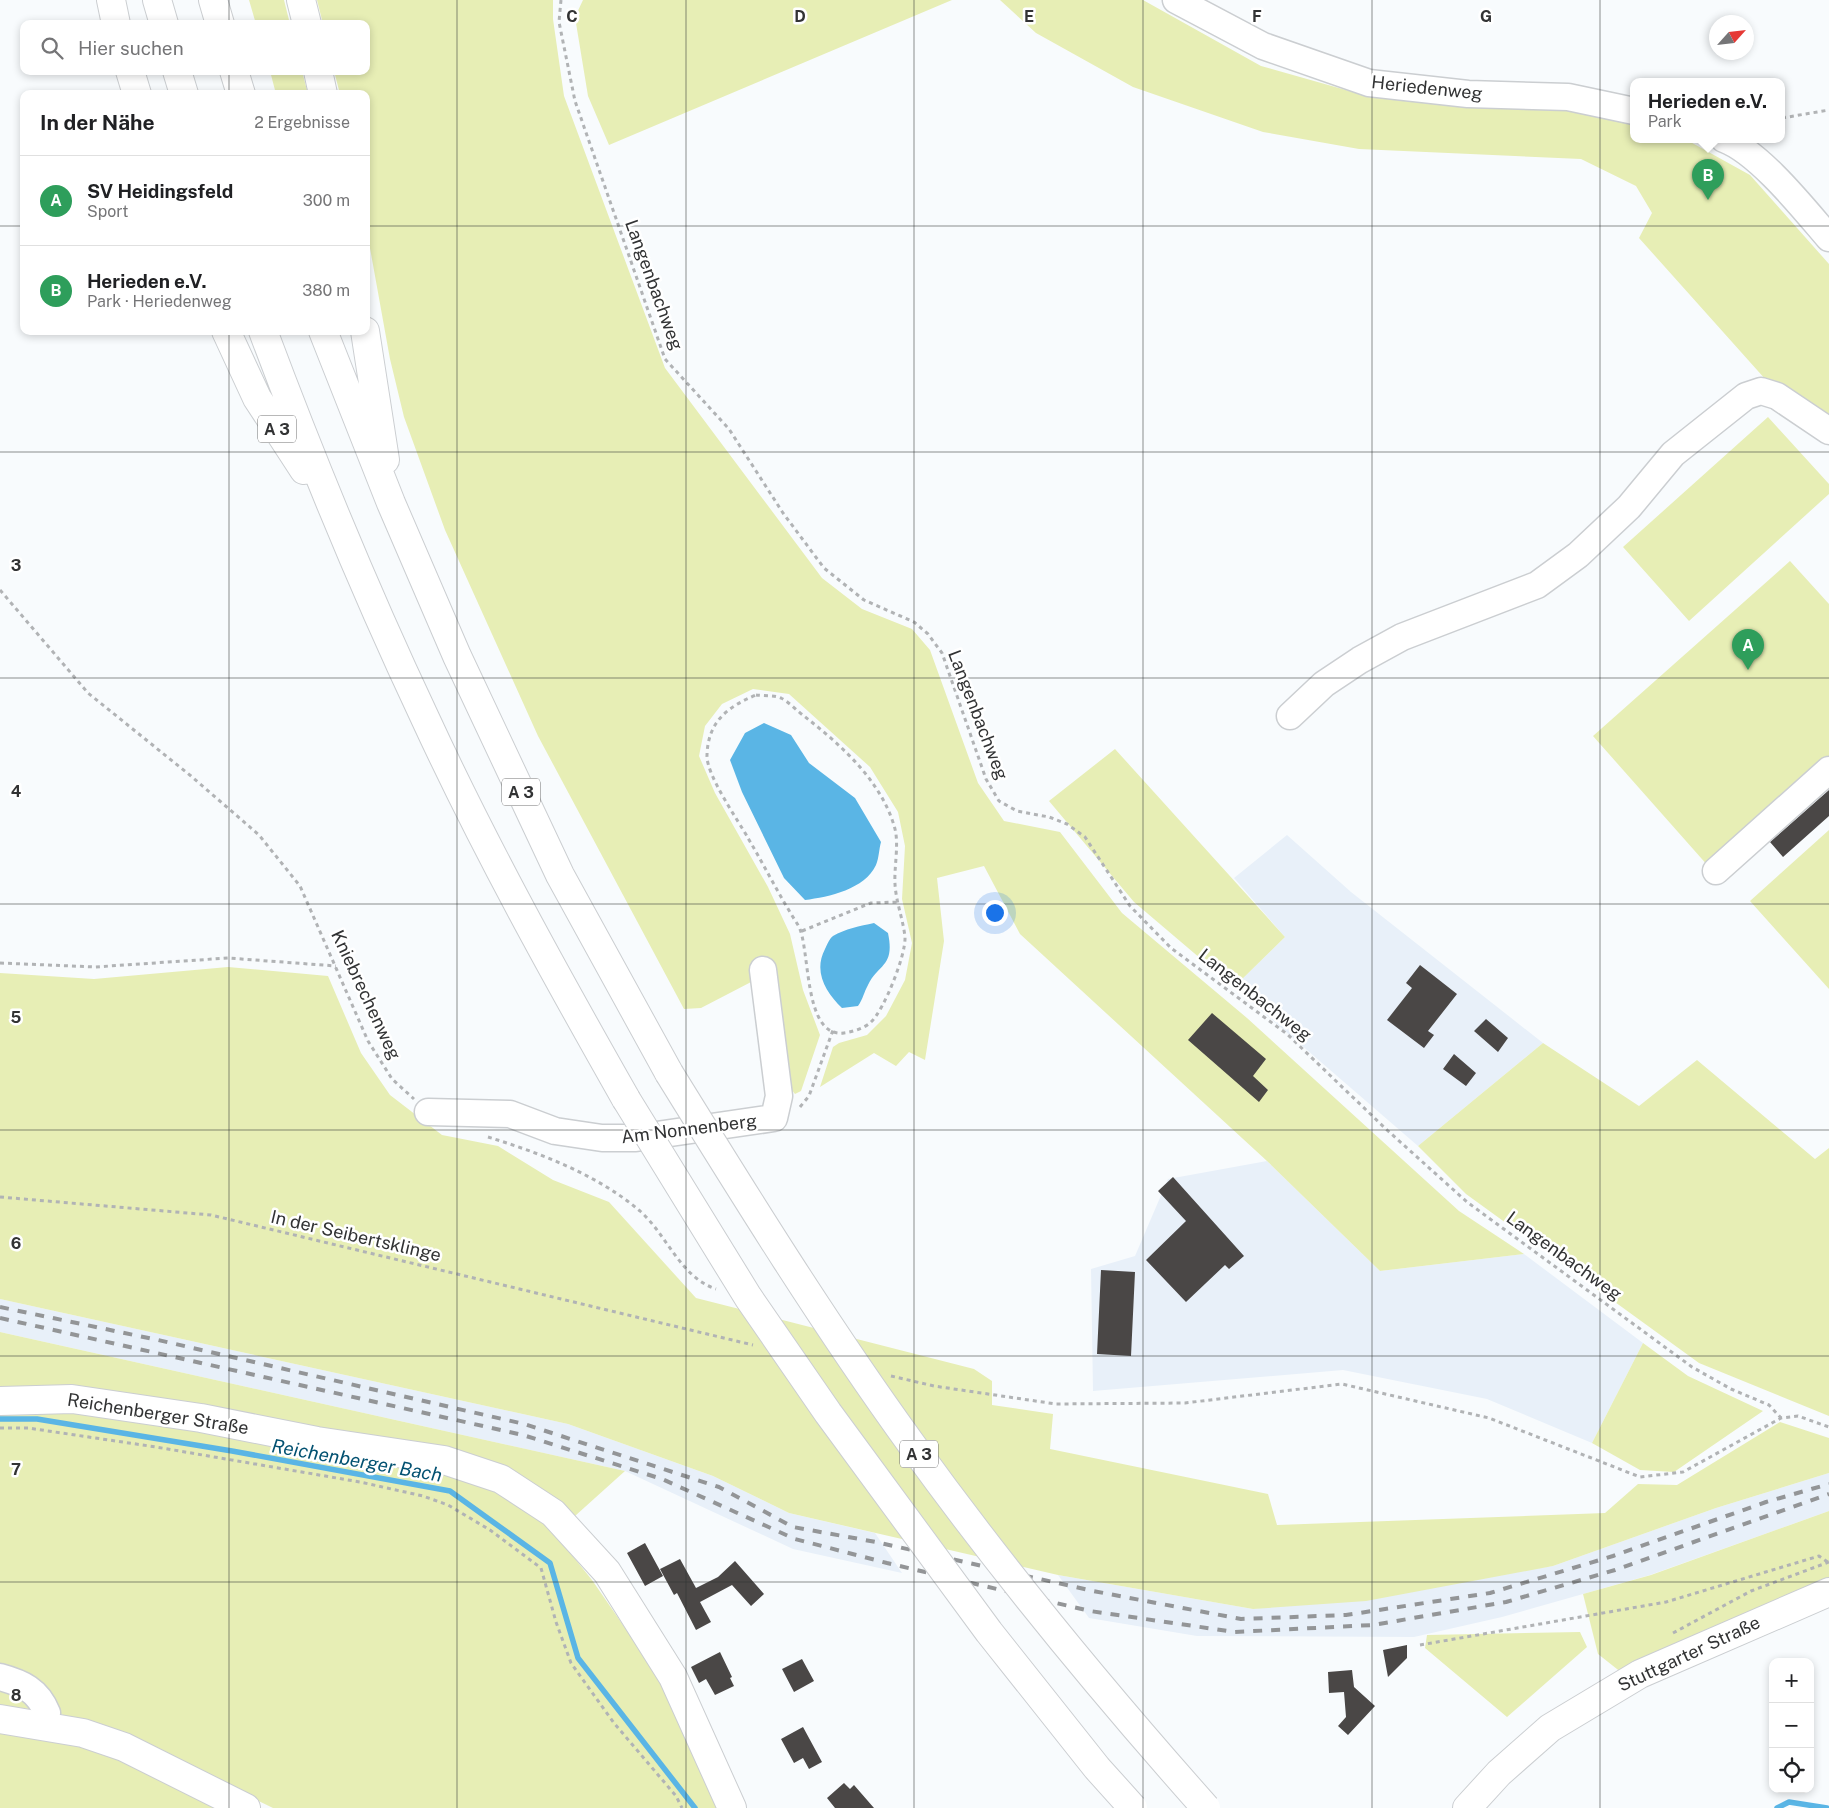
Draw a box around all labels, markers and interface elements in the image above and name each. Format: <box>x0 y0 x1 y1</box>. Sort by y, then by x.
text: C <box>566 7 578 26</box>
text: D <box>794 7 806 26</box>
text: E <box>1024 7 1034 26</box>
text: F <box>1252 7 1262 26</box>
text: G <box>1480 7 1492 26</box>
north arrow <box>1709 15 1754 60</box>
search box <box>20 20 370 75</box>
icon: search <box>38 34 66 62</box>
text: Hier suchen <box>78 37 184 59</box>
street label: Heriedenweg <box>1370 71 1484 104</box>
popup <box>1630 78 1785 143</box>
text: Herieden e.V. <box>1648 90 1767 112</box>
text: In der Nähe <box>40 110 155 135</box>
text: Park <box>1648 112 1682 131</box>
text: 2 Ergebnisse <box>254 113 350 132</box>
pin: B <box>1692 159 1724 200</box>
text: SV Heidingsfeld <box>87 180 233 202</box>
text: A <box>50 191 62 210</box>
text: 300 m <box>303 191 350 210</box>
text: Sport <box>87 202 129 221</box>
street label: Langenbachweg <box>621 217 688 353</box>
text: Herieden e.V. <box>87 270 207 292</box>
text: B <box>51 281 61 300</box>
text: 380 m <box>302 281 350 300</box>
text: Park · Heriedenweg <box>87 292 232 311</box>
road number: A 3 <box>258 416 296 442</box>
text: 3 <box>11 556 21 575</box>
pin: A <box>1732 629 1764 670</box>
street label: Langenbachweg <box>944 647 1013 783</box>
road number: A 3 <box>502 779 540 806</box>
text: 4 <box>11 782 22 801</box>
your location <box>982 900 1008 926</box>
street label: Kniebrechenweg <box>327 927 406 1063</box>
street label: Langenbachweg <box>1195 944 1316 1045</box>
text: 5 <box>11 1008 22 1027</box>
street label: Am Nonnenberg <box>620 1110 758 1147</box>
street label: In der Seibertsklinge <box>269 1206 443 1265</box>
street label: Langenbachweg <box>1503 1207 1626 1304</box>
text: 6 <box>11 1234 21 1253</box>
street label: Reichenberger Straße <box>66 1389 250 1438</box>
water label: Reichenberger Bach <box>270 1434 444 1486</box>
road number: A 3 <box>900 1440 938 1468</box>
text: 7 <box>11 1460 21 1479</box>
street label: Stuttgarter Straße <box>1614 1611 1763 1696</box>
map controls <box>1769 1658 1814 1793</box>
button: + <box>1769 1658 1814 1703</box>
text: 8 <box>11 1686 22 1705</box>
button: − <box>1769 1703 1814 1748</box>
button: locate <box>1769 1748 1814 1793</box>

